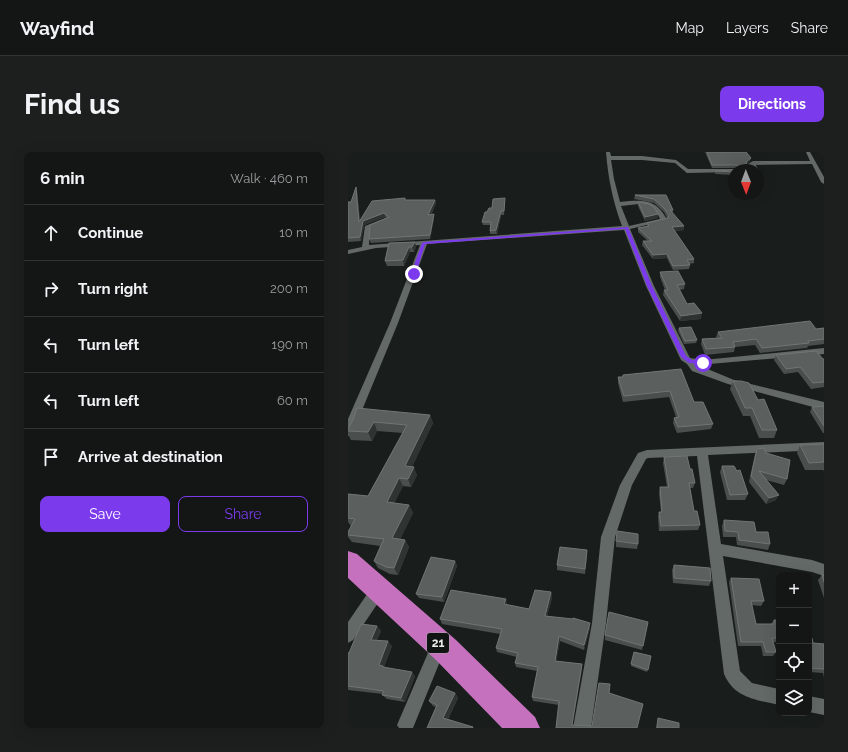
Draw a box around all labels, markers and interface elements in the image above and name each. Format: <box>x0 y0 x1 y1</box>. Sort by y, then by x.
text: Wayfind <box>20 17 94 39</box>
text: Map <box>676 20 704 36</box>
text: Layers <box>726 20 769 36</box>
text: Share <box>791 20 828 36</box>
button: Directions <box>720 86 824 122</box>
text: Find us <box>24 88 120 121</box>
north arrow <box>728 164 764 200</box>
text: 6 min <box>40 168 85 188</box>
text: Walk · 460 m <box>230 171 308 186</box>
icon: ahead <box>40 222 62 244</box>
text: Continue <box>78 224 143 242</box>
text: 10 m <box>279 225 308 240</box>
route end <box>405 265 423 283</box>
icon: right <box>40 278 62 300</box>
text: Turn right <box>78 280 148 298</box>
text: 200 m <box>270 281 308 296</box>
icon: left <box>40 334 62 356</box>
text: Turn left <box>78 336 139 354</box>
text: 190 m <box>272 337 308 352</box>
route start <box>694 354 712 372</box>
icon: left <box>40 390 62 412</box>
text: Turn left <box>78 392 139 410</box>
text: 60 m <box>277 393 308 408</box>
icon: arrive <box>40 446 62 468</box>
text: Arrive at destination <box>78 448 223 466</box>
button: Save <box>40 496 170 532</box>
button: Share <box>178 496 308 532</box>
map controls <box>776 572 812 716</box>
button: + <box>776 572 812 608</box>
button: − <box>776 608 812 644</box>
road number: 21 <box>427 633 449 653</box>
button: locate <box>776 644 812 680</box>
button: layers <box>776 680 812 716</box>

